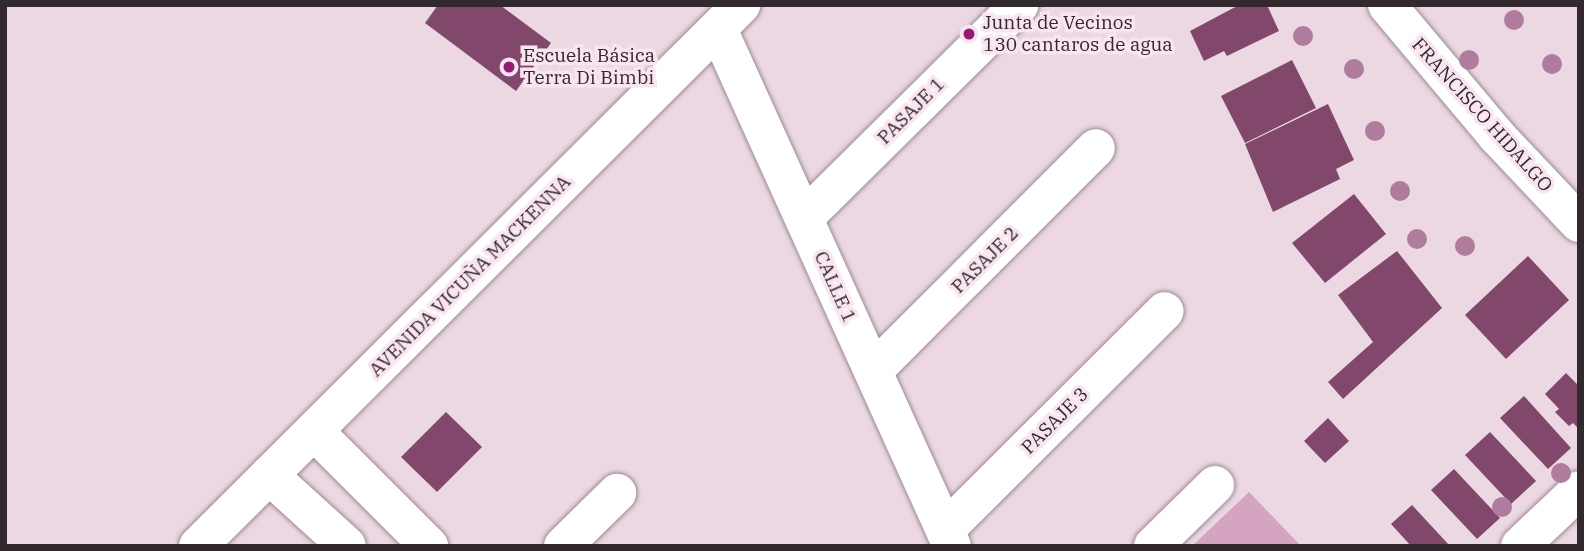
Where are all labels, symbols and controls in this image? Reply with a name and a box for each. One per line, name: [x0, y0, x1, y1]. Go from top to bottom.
place label: Junta de Vecinos 130 cantaros de agua: [983, 12, 1173, 56]
marker: Junta de Vecinos 130 cantaros de agua: [961, 26, 977, 42]
street label: FRANCISCO HIDALGO: [1407, 33, 1557, 197]
place label: Escuela Básica Terra Di Bimbi: [523, 45, 655, 89]
marker: Escuela Básica Terra Di Bimbi: [501, 59, 517, 75]
street label: PASAJE 1: [873, 73, 949, 149]
street label: AVENIDA VICUÑA MACKENNA: [364, 170, 576, 382]
street label: PASAJE 2: [947, 222, 1023, 298]
street label: CALLE 1: [809, 248, 861, 326]
street label: PASAJE 3: [1017, 383, 1093, 459]

